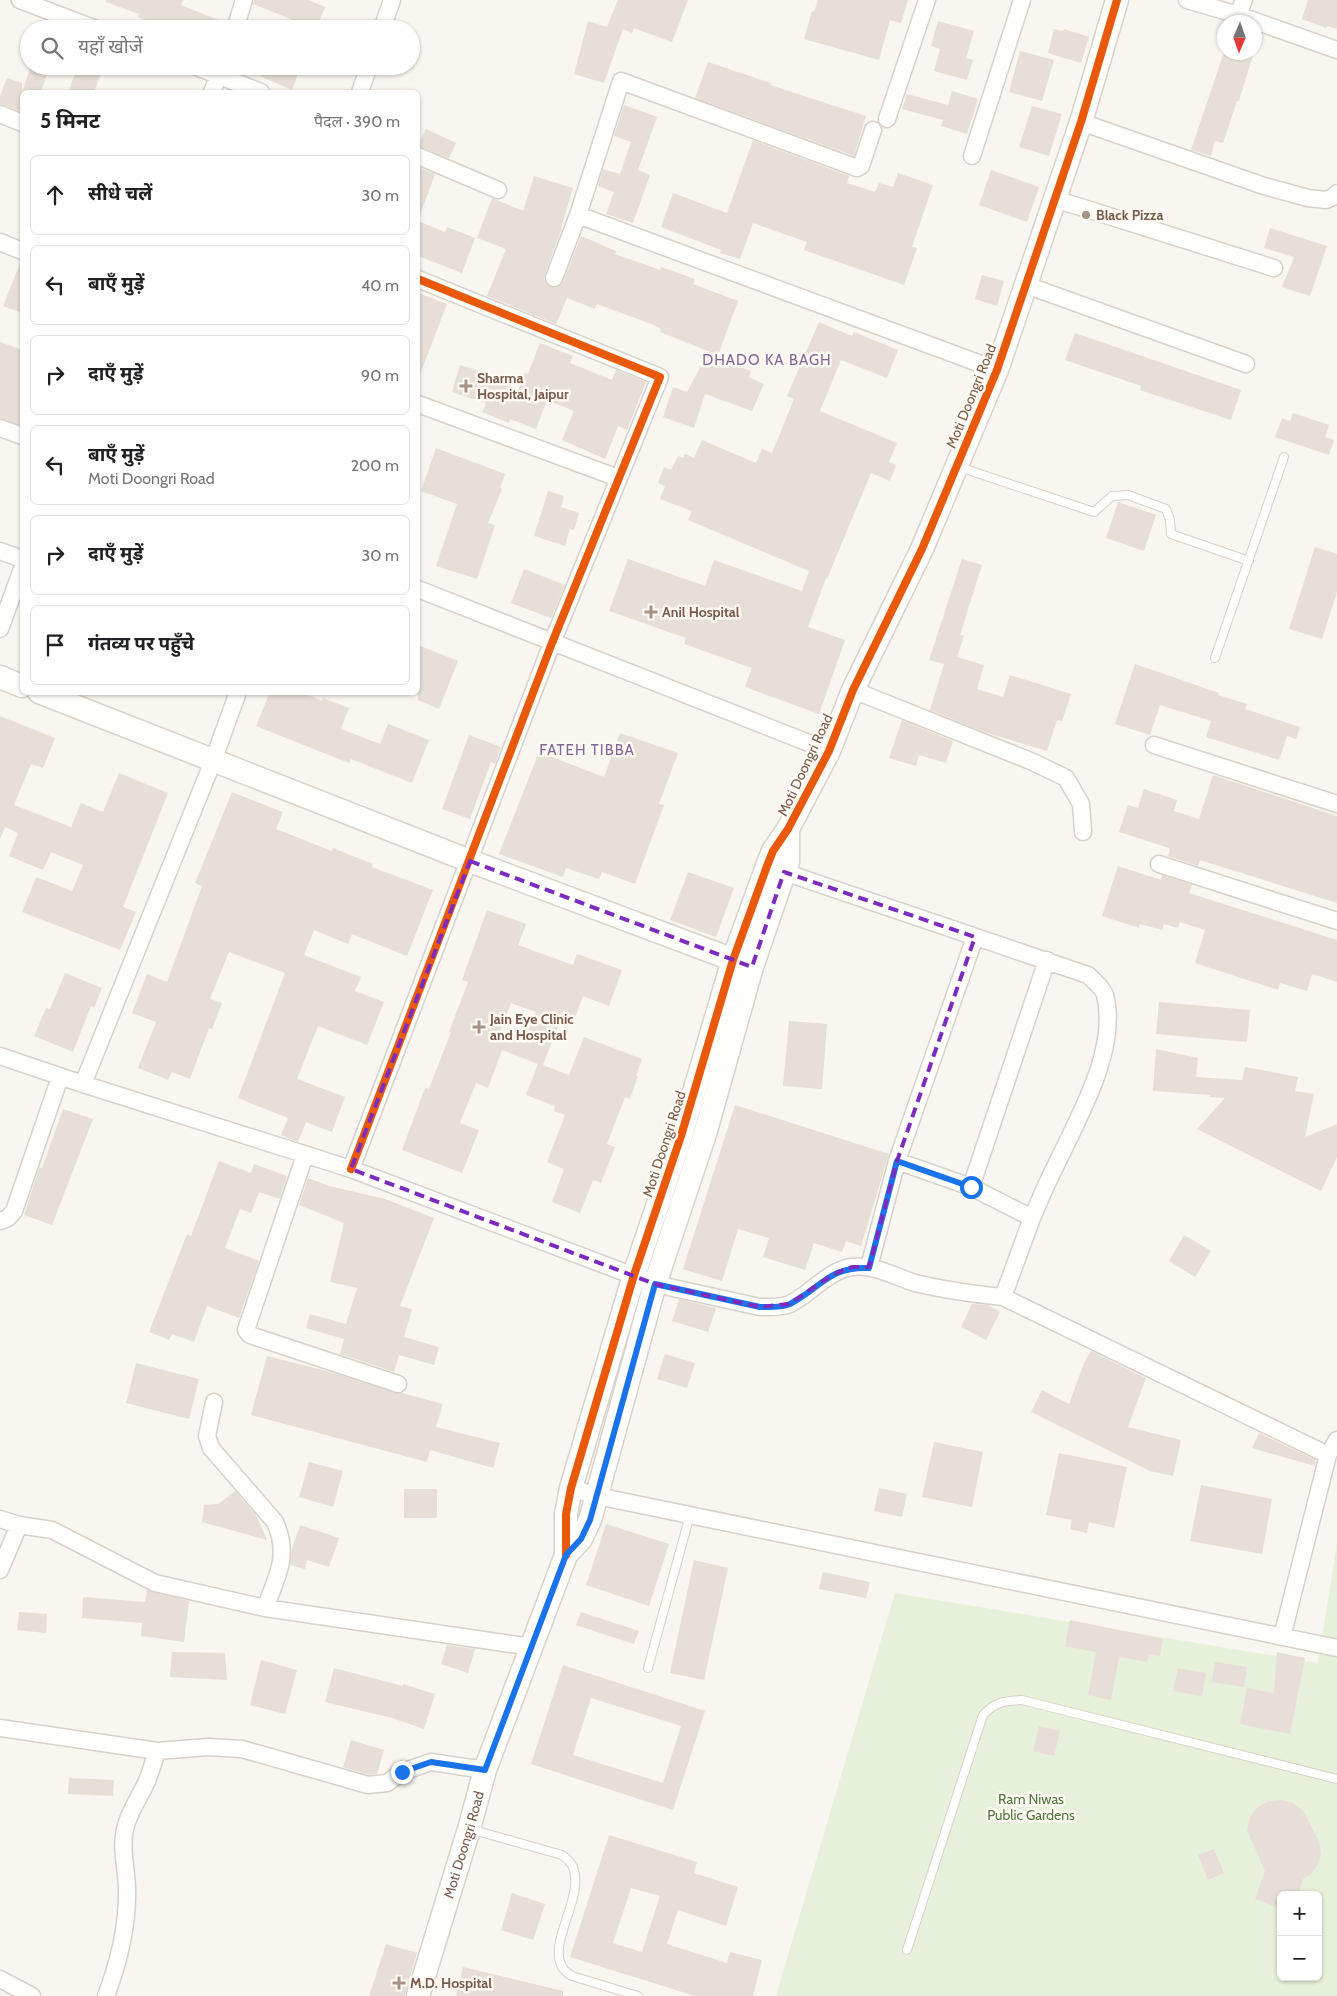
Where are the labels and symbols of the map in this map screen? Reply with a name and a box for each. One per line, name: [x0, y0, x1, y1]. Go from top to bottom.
north arrow: [1217, 15, 1262, 60]
place label: Black Pizza: [1096, 206, 1163, 224]
marker: Black Pizza: [1080, 209, 1092, 221]
street label: Moti Doongri Road: [942, 341, 1000, 451]
district label: DHADO KA BAGH: [702, 351, 832, 369]
place label: Sharma Hospital, Jaipur: [477, 369, 569, 403]
marker: Sharma Hospital, Jaipur: [459, 379, 473, 393]
place label: Anil Hospital: [662, 603, 740, 621]
marker: Anil Hospital: [644, 605, 658, 619]
street label: Moti Doongri Road: [773, 711, 837, 819]
district label: FATEH TIBBA: [539, 741, 635, 759]
place label: Jain Eye Clinic and Hospital: [489, 1010, 574, 1044]
marker: Jain Eye Clinic and Hospital: [472, 1020, 486, 1034]
street label: Moti Doongri Road: [638, 1089, 690, 1199]
route start: [960, 1176, 983, 1199]
route end: [391, 1761, 414, 1784]
street label: Moti Doongri Road: [439, 1789, 488, 1901]
park label: Ram Niwas Public Gardens: [987, 1790, 1075, 1824]
place label: M.D. Hospital: [410, 1974, 492, 1992]
marker: M.D. Hospital: [392, 1976, 406, 1990]

